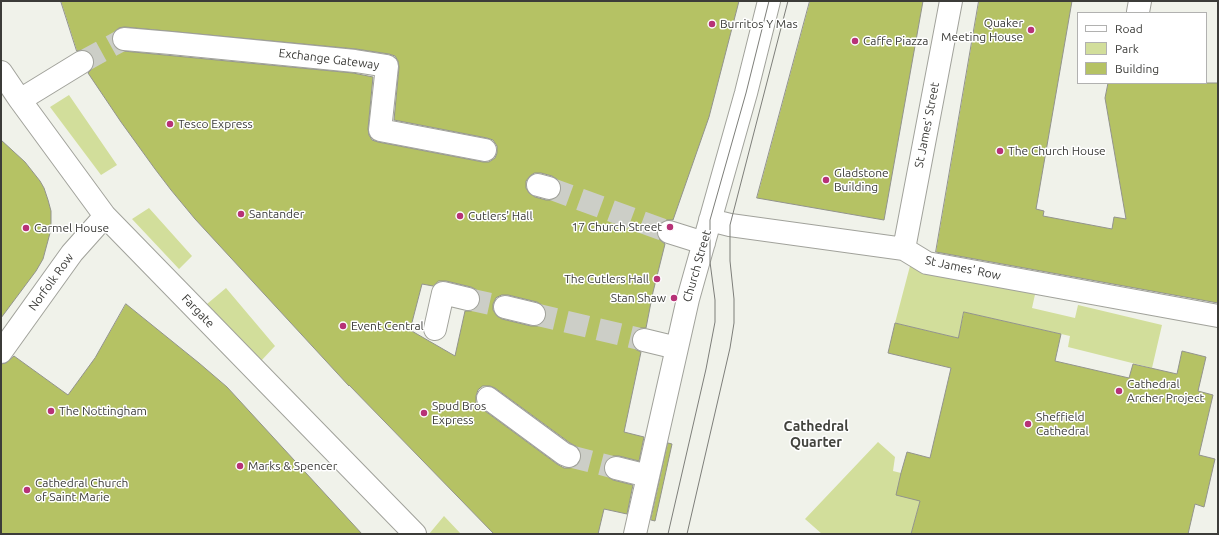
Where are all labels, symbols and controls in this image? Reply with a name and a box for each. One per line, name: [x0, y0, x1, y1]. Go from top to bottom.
legend: [1077, 12, 1207, 84]
place label: Quaker Meeting House: [941, 16, 1023, 44]
place label: Burritos Y Mas: [720, 17, 798, 31]
marker: Burritos Y Mas: [707, 19, 717, 29]
text: Road: [1115, 22, 1143, 35]
marker: Quaker Meeting House: [1026, 25, 1036, 35]
place label: Caffe Piazza: [863, 34, 928, 48]
marker: Caffe Piazza: [850, 36, 860, 46]
text: Park: [1115, 42, 1139, 55]
street label: Exchange Gateway: [278, 46, 380, 72]
text: Building: [1115, 62, 1159, 75]
street label: St James' Street: [912, 81, 942, 169]
place label: Tesco Express: [178, 117, 253, 131]
marker: Tesco Express: [165, 119, 175, 129]
place label: The Church House: [1008, 144, 1106, 158]
marker: The Church House: [995, 146, 1005, 156]
place label: Gladstone Building: [834, 166, 889, 194]
marker: Gladstone Building: [821, 175, 831, 185]
place label: Santander: [249, 207, 304, 221]
marker: Santander: [236, 209, 246, 219]
place label: Cutlers' Hall: [468, 209, 533, 223]
marker: Cutlers' Hall: [455, 211, 465, 221]
place label: 17 Church Street: [571, 220, 662, 234]
place label: Carmel House: [34, 221, 109, 235]
marker: 17 Church Street: [665, 222, 675, 232]
marker: Carmel House: [21, 223, 31, 233]
street label: Church Street: [680, 228, 714, 304]
street label: Norfolk Row: [25, 250, 77, 314]
street label: St James' Row: [924, 253, 1002, 283]
place label: The Cutlers Hall: [564, 272, 649, 286]
marker: The Cutlers Hall: [652, 274, 662, 284]
street label: Fargate: [179, 291, 217, 331]
place label: Stan Shaw: [611, 291, 666, 305]
marker: Stan Shaw: [669, 293, 679, 303]
place label: Event Central: [351, 319, 424, 333]
marker: Event Central: [338, 321, 348, 331]
place label: Cathedral Archer Project: [1127, 377, 1204, 405]
marker: Cathedral Archer Project: [1114, 386, 1124, 396]
place label: Spud Bros Express: [432, 399, 486, 427]
place label: The Nottingham: [59, 404, 147, 418]
marker: The Nottingham: [46, 406, 56, 416]
marker: Spud Bros Express: [419, 408, 429, 418]
place label: Sheffield Cathedral: [1036, 410, 1089, 438]
district label: Cathedral Quarter: [784, 418, 848, 450]
marker: Sheffield Cathedral: [1023, 419, 1033, 429]
place label: Marks & Spencer: [248, 459, 337, 473]
marker: Marks & Spencer: [235, 461, 245, 471]
place label: Cathedral Church of Saint Marie: [35, 476, 128, 504]
marker: Cathedral Church of Saint Marie: [22, 485, 32, 495]

